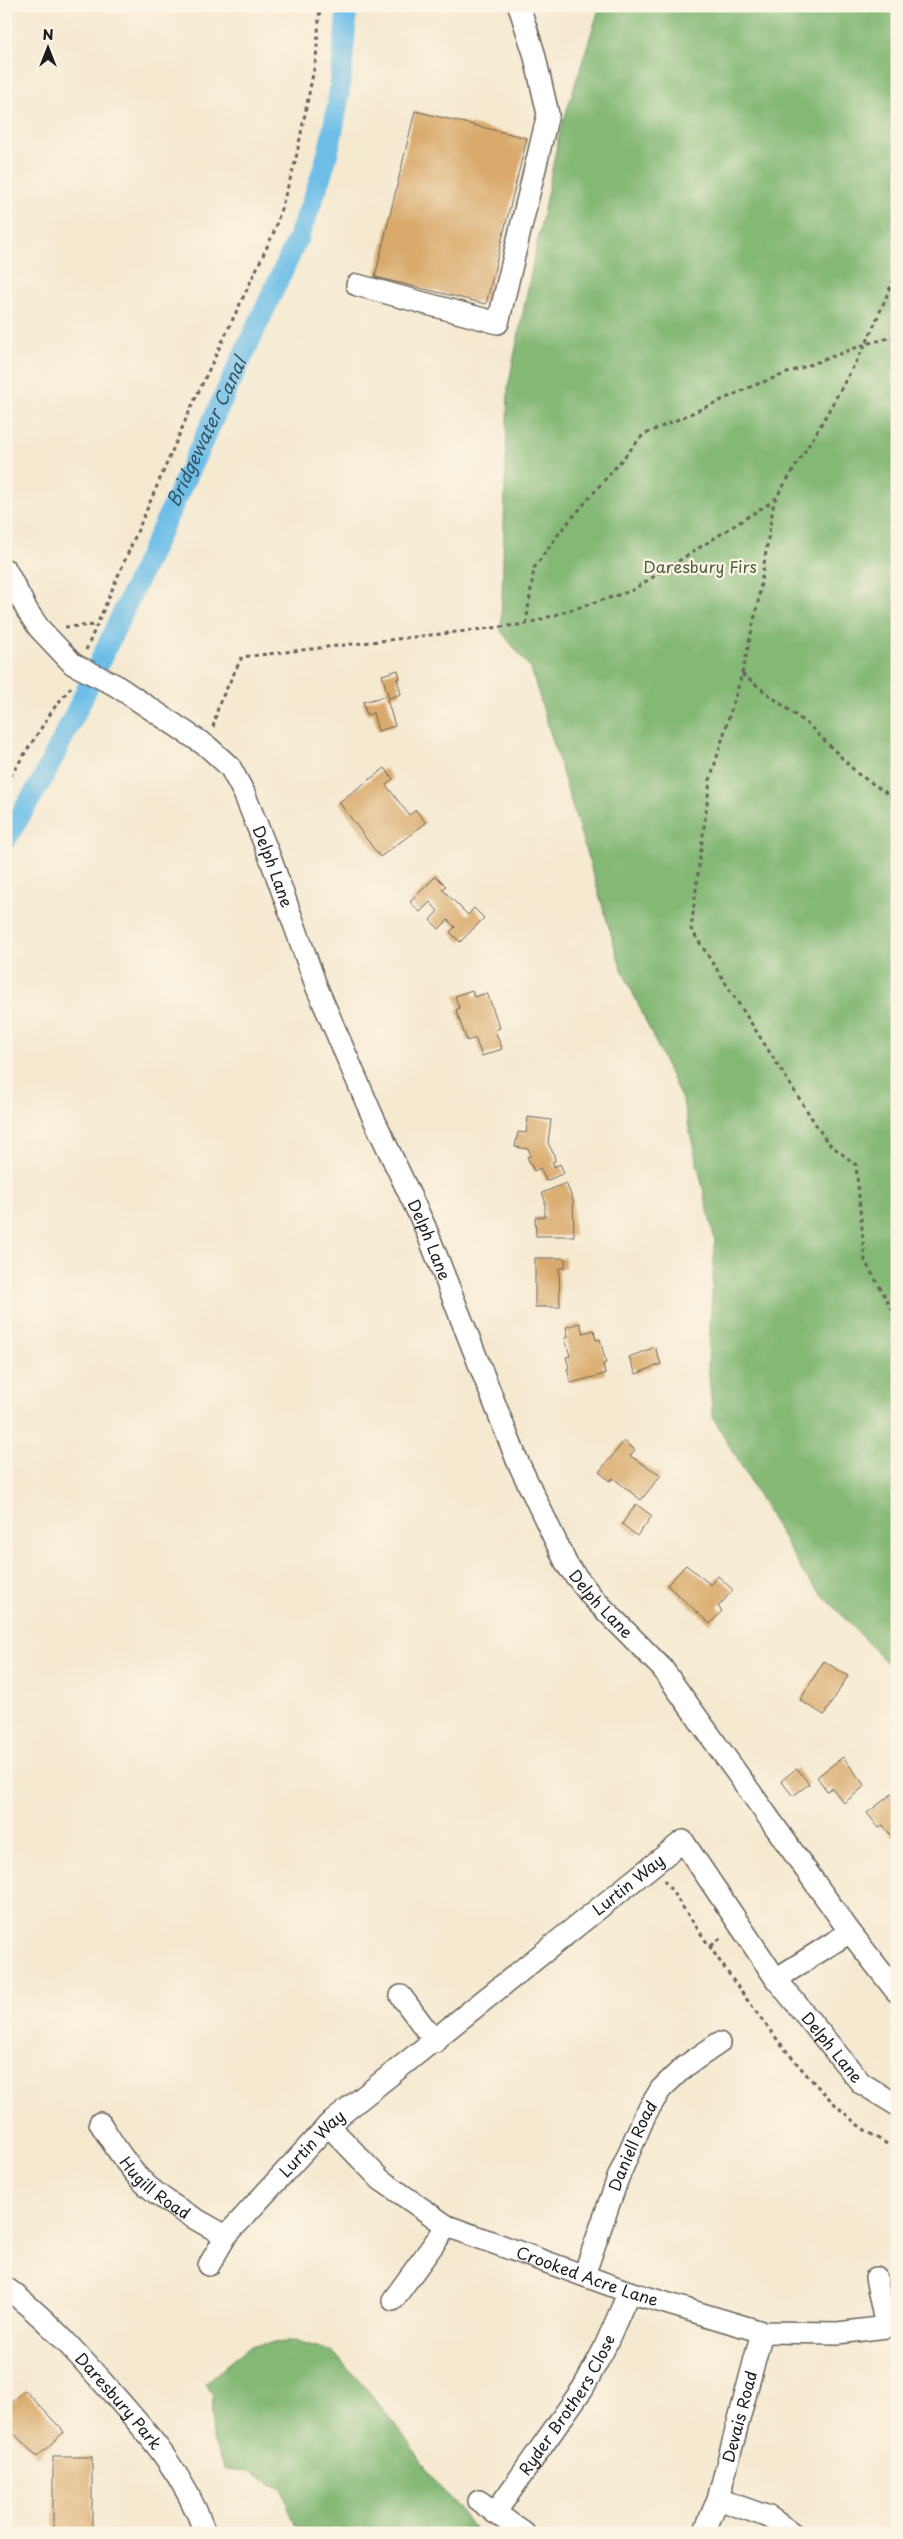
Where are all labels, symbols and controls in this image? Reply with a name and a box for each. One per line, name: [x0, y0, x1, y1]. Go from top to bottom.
north arrow: [22, 22, 72, 72]
text: N: [42, 24, 54, 45]
water label: Bridgewater Canal: [159, 350, 254, 511]
park label: Daresbury Firs: [643, 554, 757, 578]
street label: Delph Lane: [247, 822, 300, 910]
street label: Delph Lane: [402, 1195, 458, 1283]
street label: Delph Lane: [564, 1564, 639, 1643]
street label: Lurtin Way: [586, 1848, 669, 1920]
street label: Delph Lane: [796, 2006, 869, 2088]
street label: Daniell Road: [601, 2096, 662, 2194]
street label: Lurtin Way: [273, 2103, 350, 2182]
street label: Hugill Road: [115, 2151, 195, 2224]
street label: Crooked Acre Lane: [513, 2239, 662, 2311]
street label: Ryder Brothers Close: [512, 2331, 620, 2480]
street label: Daresbury Park: [70, 2347, 169, 2454]
street label: Devais Road: [715, 2368, 762, 2465]

